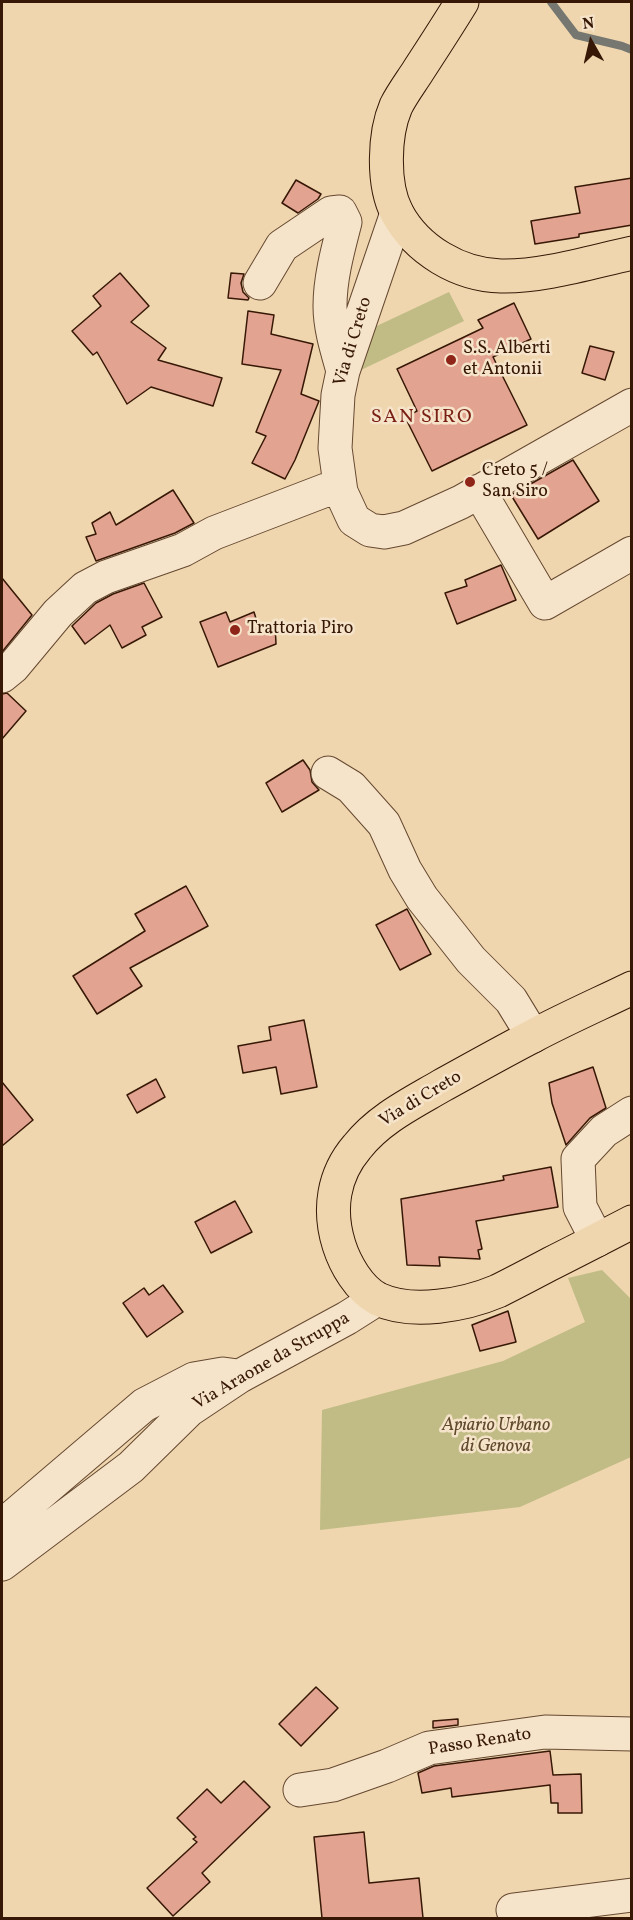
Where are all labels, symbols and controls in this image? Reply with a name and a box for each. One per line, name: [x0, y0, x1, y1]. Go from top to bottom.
north arrow: [561, 12, 621, 72]
text: N: [581, 12, 596, 36]
street label: Via di Creto: [330, 295, 378, 389]
place label: S.S. Alberti et Antonii: [463, 339, 551, 382]
marker: S.S. Alberti et Antonii: [444, 353, 458, 367]
district label: SAN SIRO: [371, 406, 473, 430]
place label: Creto 5 / San Siro: [482, 461, 548, 504]
marker: Creto 5 / San Siro: [463, 475, 477, 489]
place label: Trattoria Piro: [247, 619, 353, 641]
marker: Trattoria Piro: [228, 623, 242, 637]
street label: Via di Creto: [376, 1067, 466, 1133]
street label: Via Araone da Struppa: [190, 1308, 354, 1416]
park label: Apiario Urbano di Genova: [442, 1416, 550, 1458]
street label: Passo Renato: [427, 1724, 533, 1762]

